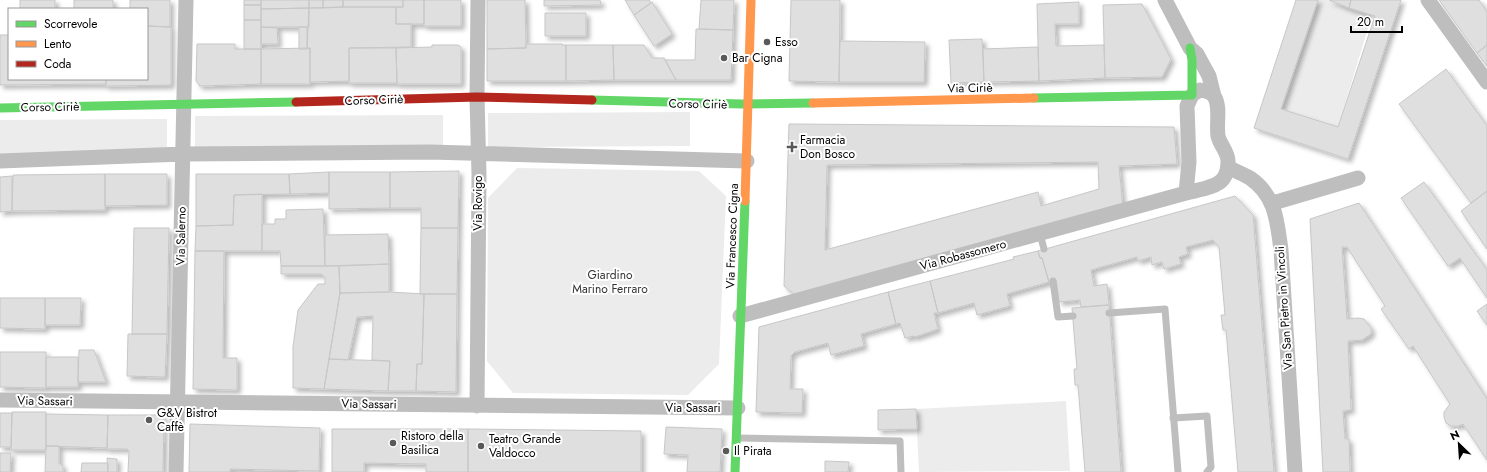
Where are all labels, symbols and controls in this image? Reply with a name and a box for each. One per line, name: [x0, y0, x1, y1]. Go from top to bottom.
legend: [8, 8, 148, 80]
scale bar: [1351, 8, 1402, 34]
text: 20 m: [1357, 13, 1384, 31]
text: Scorrevole: [44, 15, 98, 33]
place label: Esso: [775, 33, 798, 51]
text: Lento: [44, 35, 72, 53]
marker: Esso: [762, 37, 772, 47]
place label: Bar Cigna: [732, 49, 783, 67]
marker: Bar Cigna: [719, 53, 729, 63]
text: Coda: [44, 55, 72, 73]
street label: Via Ciriè: [947, 79, 993, 97]
street label: Corso Ciriè: [344, 90, 404, 110]
street label: Corso Ciriè: [669, 94, 727, 114]
street label: Corso Ciriè: [21, 97, 79, 117]
place label: Farmacia Don Bosco: [800, 131, 855, 163]
marker: Farmacia Don Bosco: [787, 142, 797, 152]
street label: Via Rovigo: [469, 175, 487, 231]
street label: Via Francesco Cigna: [721, 183, 743, 289]
street label: Via Salerno: [171, 206, 191, 265]
street label: Via Robassomero: [918, 235, 1009, 275]
street label: Via San Pietro in Vincoli: [1271, 245, 1297, 371]
park label: Giardino Marino Ferraro: [572, 266, 648, 298]
street label: Via Sassari: [17, 392, 73, 410]
street label: Via Sassari: [341, 395, 397, 413]
street label: Via Sassari: [665, 399, 721, 417]
place label: G&V Bistrot Caffè: [157, 404, 217, 436]
marker: G&V Bistrot Caffè: [144, 415, 154, 425]
north arrow: [1439, 424, 1479, 464]
text: N: [1447, 426, 1462, 444]
place label: Ristoro della Basilica: [401, 427, 464, 459]
place label: Teatro Grande Valdocco: [489, 430, 561, 462]
marker: Ristoro della Basilica: [388, 438, 398, 448]
marker: Teatro Grande Valdocco: [476, 441, 486, 451]
place label: Il Pirata: [734, 442, 772, 460]
marker: Il Pirata: [721, 446, 731, 456]

